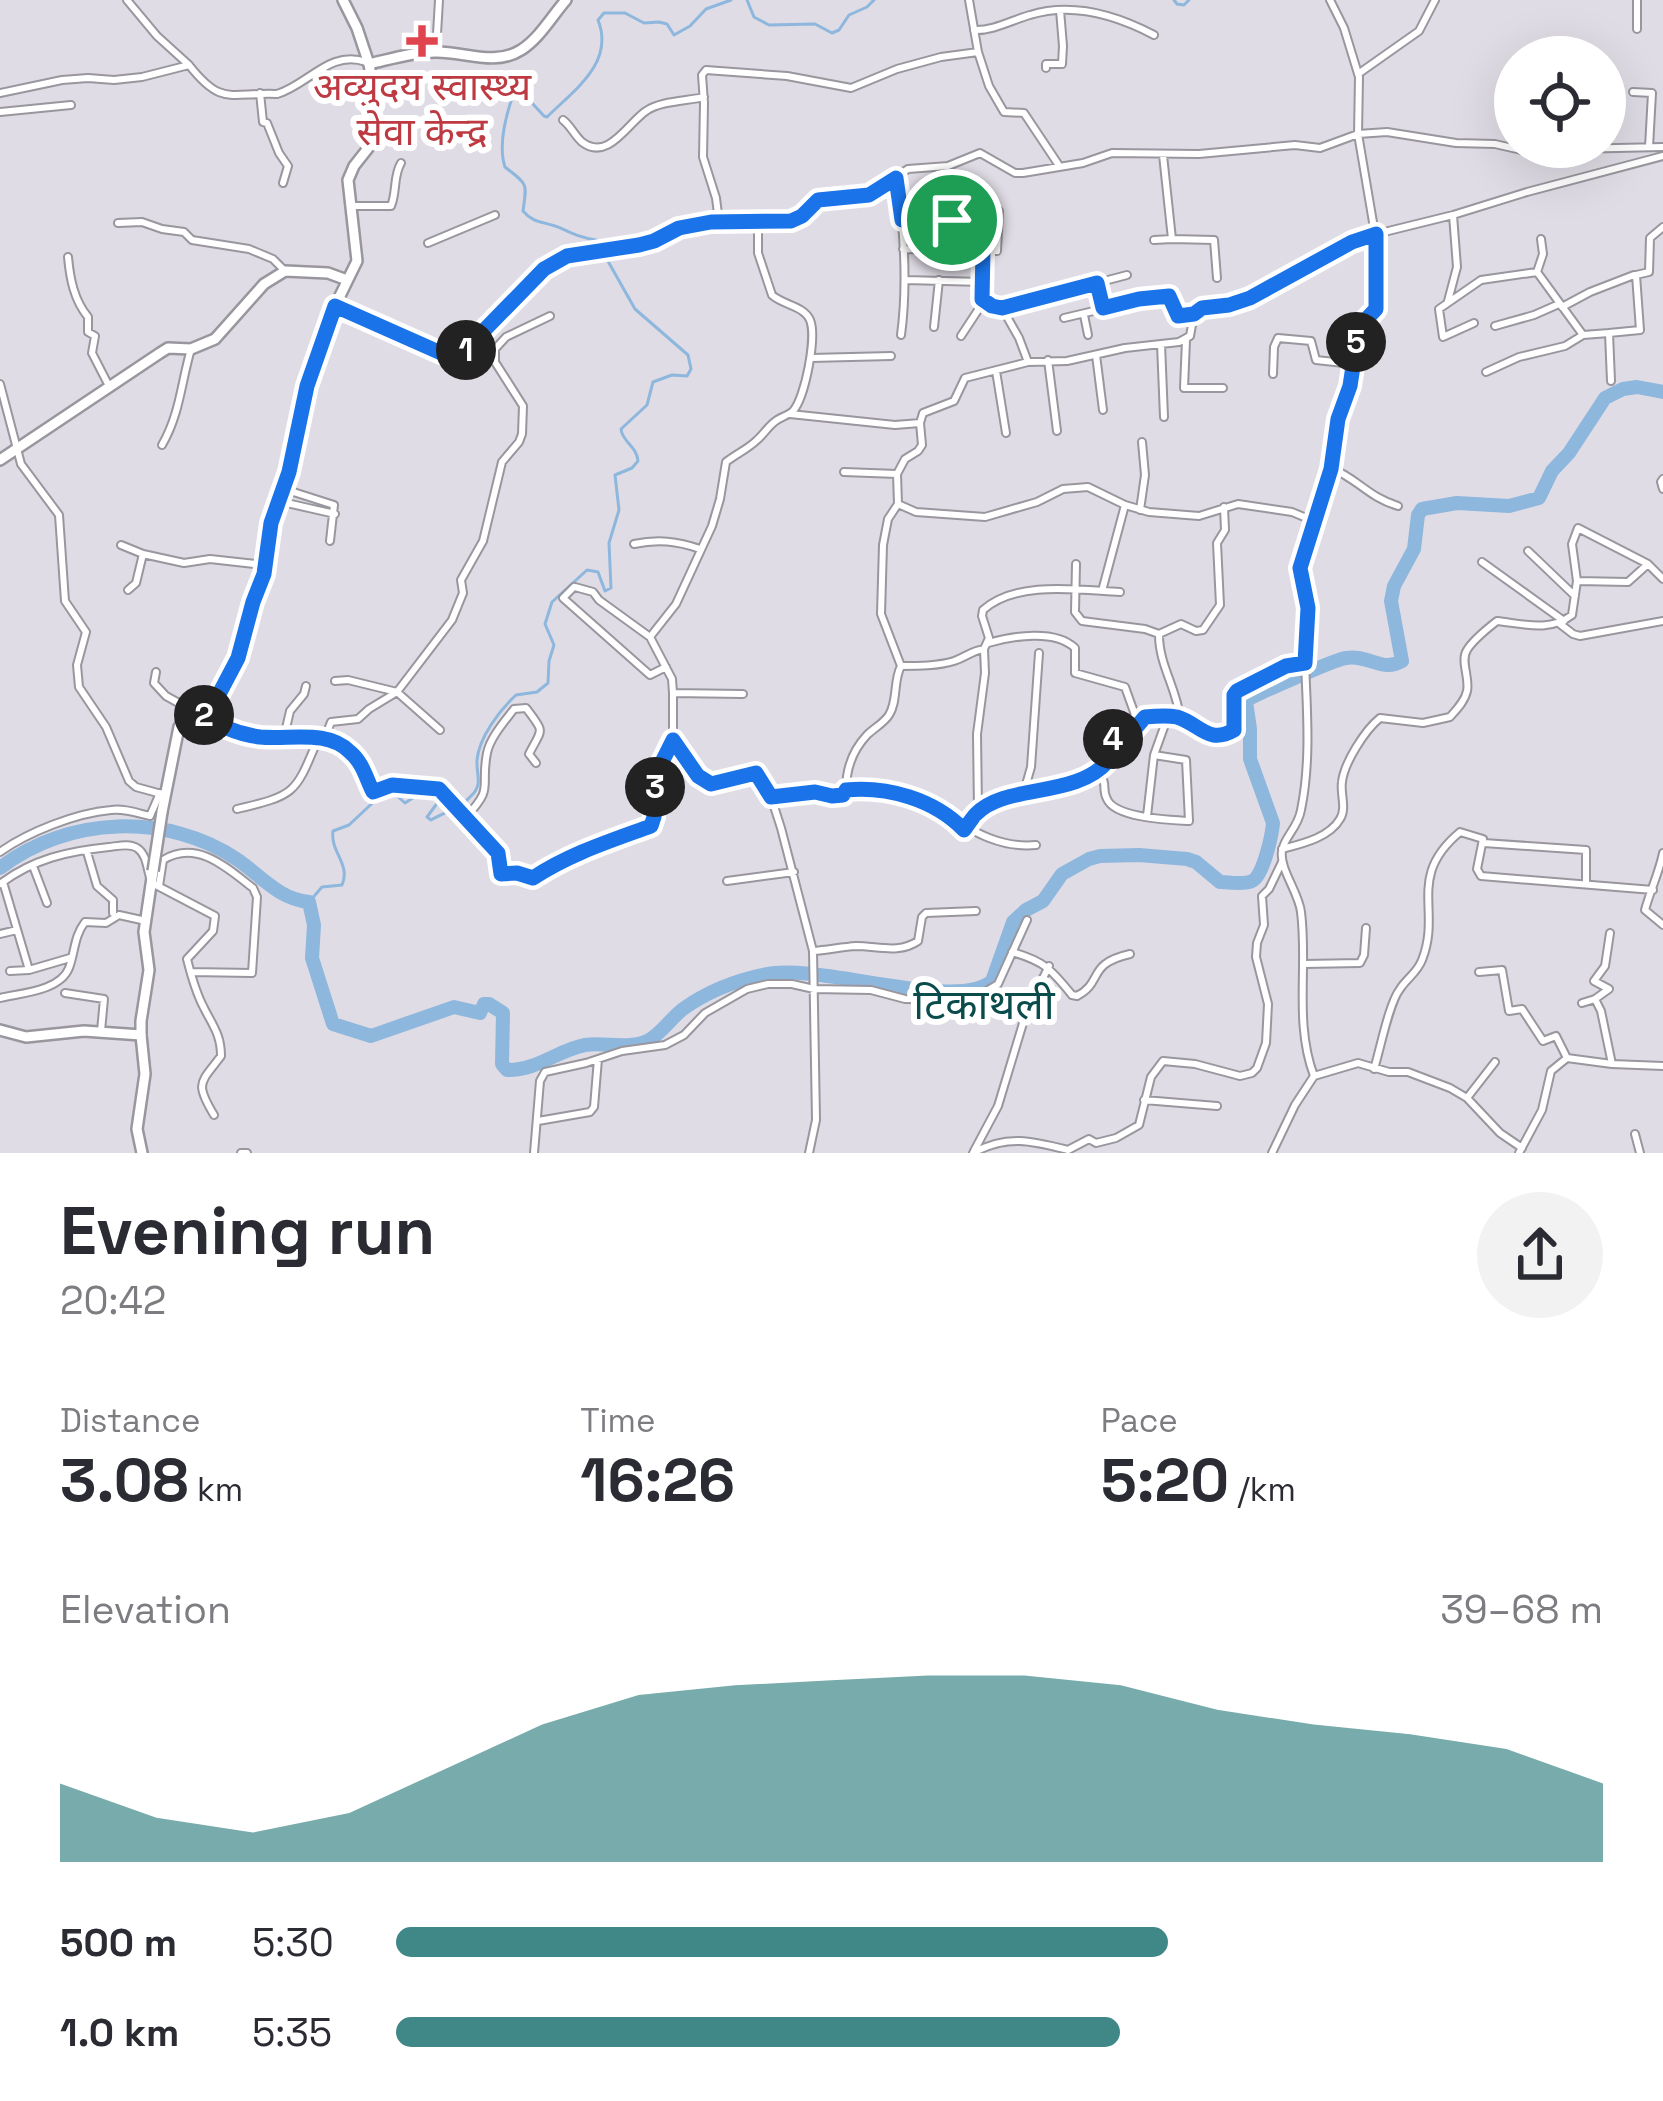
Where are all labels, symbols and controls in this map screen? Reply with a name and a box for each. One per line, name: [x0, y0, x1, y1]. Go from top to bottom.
marker: अव्युदय स्वास्थ्य सेवा केन्द्र: [406, 25, 438, 57]
map controls: [1494, 36, 1626, 168]
button: locate: [1494, 36, 1626, 168]
place label: अव्युदय स्वास्थ्य सेवा केन्द्र: [313, 62, 532, 156]
pin: [901, 169, 1003, 271]
icon: arrive: [919, 187, 985, 253]
pin: 5: [1326, 312, 1386, 372]
pin: 1: [436, 320, 496, 380]
text: 5: [1346, 321, 1366, 363]
text: 1: [459, 329, 473, 371]
pin: 2: [174, 685, 234, 745]
text: 2: [194, 694, 214, 736]
pin: 4: [1083, 709, 1143, 769]
text: 4: [1103, 718, 1124, 760]
pin: 3: [625, 757, 685, 817]
text: 3: [645, 766, 665, 808]
district label: टिकाथली: [913, 978, 1056, 1031]
text: Evening run: [60, 1189, 435, 1273]
button: share: [1477, 1192, 1603, 1318]
text: 20:42: [60, 1276, 166, 1325]
text: Distance: [60, 1400, 201, 1442]
text: Time: [580, 1400, 655, 1442]
text: Pace: [1101, 1400, 1178, 1442]
text: 3.08: [60, 1442, 189, 1519]
text: 16:26: [580, 1442, 735, 1519]
text: 5:20: [1101, 1442, 1229, 1519]
text: km: [189, 1469, 243, 1511]
text: /km: [1229, 1469, 1296, 1511]
text: Elevation: [60, 1585, 231, 1634]
text: 39–68 m: [1440, 1585, 1603, 1634]
text: 500 m: [60, 1918, 177, 1967]
text: 5:30: [252, 1918, 334, 1967]
text: 1.0 km: [60, 2008, 179, 2057]
text: 5:35: [252, 2008, 332, 2057]

